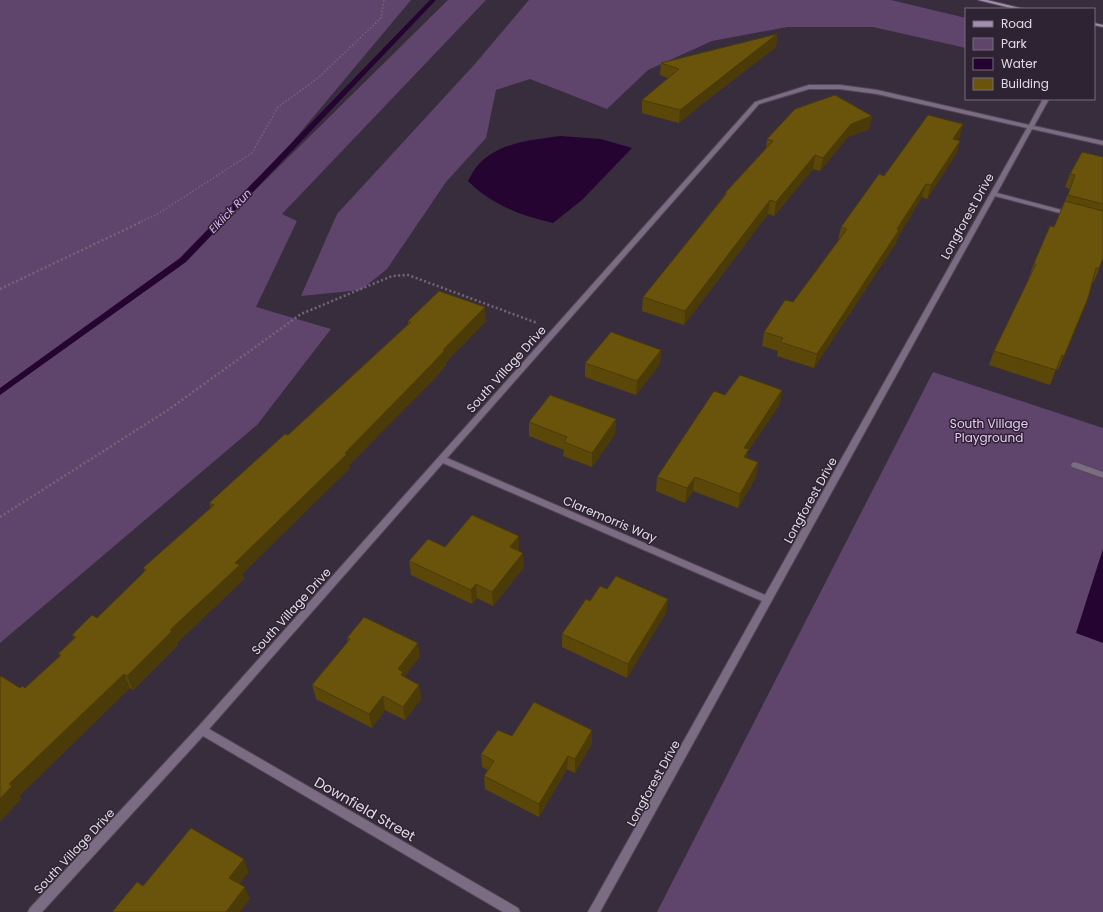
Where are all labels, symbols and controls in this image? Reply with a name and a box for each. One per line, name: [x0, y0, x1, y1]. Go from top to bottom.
legend: [965, 8, 1095, 100]
text: Road: [1001, 15, 1032, 32]
text: Park: [1001, 35, 1028, 52]
text: Water: [1001, 55, 1038, 72]
text: Building: [1001, 75, 1049, 92]
street label: Longforest Drive: [936, 170, 998, 262]
water label: Elklick Run: [205, 185, 255, 237]
street label: South Village Drive: [462, 322, 550, 416]
park label: South Village Playground: [950, 415, 1028, 446]
street label: Longforest Drive: [779, 454, 841, 546]
street label: Claremorris Way: [561, 492, 660, 546]
street label: South Village Drive: [247, 564, 335, 658]
street label: Longforest Drive: [622, 737, 684, 829]
street label: Downfield Street: [311, 772, 419, 846]
street label: South Village Drive: [30, 804, 118, 898]

